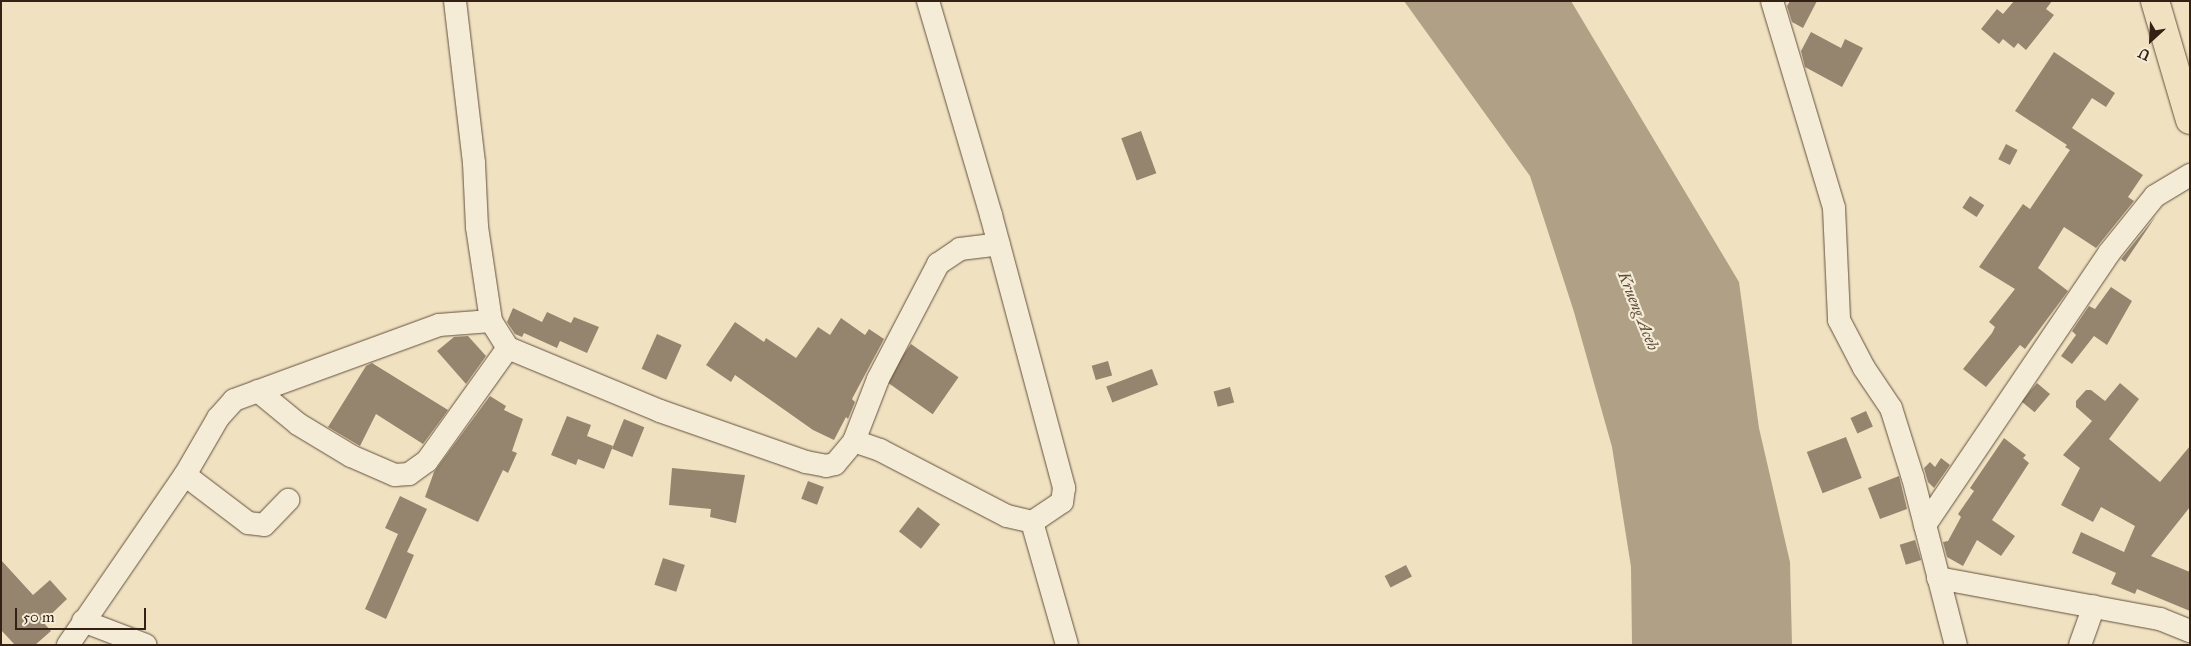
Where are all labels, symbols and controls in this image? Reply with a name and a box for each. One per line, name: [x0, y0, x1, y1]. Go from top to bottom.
north arrow: [2126, 15, 2176, 65]
text: U: [2136, 44, 2153, 64]
water label: Krueng Aceh: [1613, 269, 1663, 353]
scale bar: [18, 598, 149, 630]
text: 50 m: [23, 608, 55, 626]

